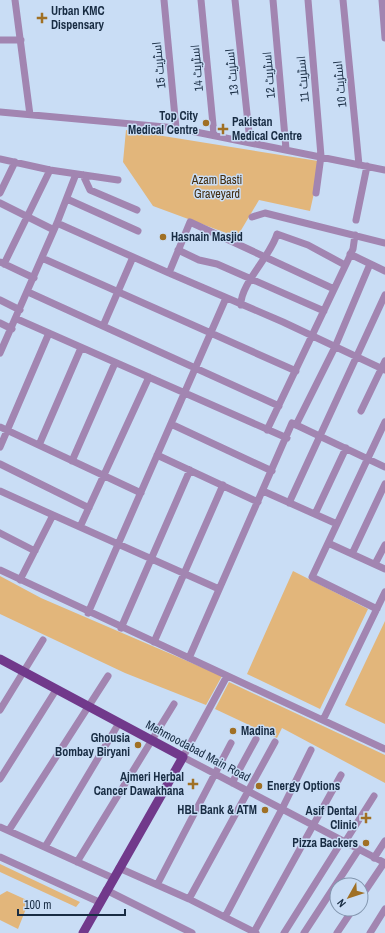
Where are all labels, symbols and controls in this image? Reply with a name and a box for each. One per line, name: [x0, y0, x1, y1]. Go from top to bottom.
place label: Urban KMC Dispensary: [51, 3, 105, 33]
marker: Urban KMC Dispensary: [36, 12, 48, 24]
street label: اسٹریٹ 15: [149, 41, 169, 89]
street label: اسٹریٹ 14: [187, 44, 207, 92]
street label: اسٹریٹ 13: [222, 48, 242, 96]
street label: اسٹریٹ 12: [259, 51, 279, 99]
street label: اسٹریٹ 11: [293, 55, 313, 103]
street label: اسٹریٹ 10: [330, 60, 350, 108]
place label: Top City Medical Centre: [128, 108, 199, 138]
place label: Pakistan Medical Centre: [232, 114, 303, 144]
marker: Top City Medical Centre: [201, 118, 211, 128]
marker: Pakistan Medical Centre: [217, 123, 229, 135]
park label: Azam Basti Graveyard: [191, 172, 242, 202]
place label: Hasnain Masjid: [171, 229, 243, 245]
marker: Hasnain Masjid: [158, 232, 168, 242]
street label: Mehmoodabad Main Road: [143, 717, 253, 785]
place label: Madina: [241, 723, 275, 739]
marker: Madina: [228, 726, 238, 736]
place label: Ghousia Bombay Biryani: [55, 730, 131, 760]
marker: Ghousia Bombay Biryani: [133, 740, 143, 750]
place label: Ajmeri Herbal Cancer Dawakhana: [94, 769, 185, 799]
marker: Ajmeri Herbal Cancer Dawakhana: [187, 778, 199, 790]
place label: Energy Options: [267, 778, 341, 794]
marker: Energy Options: [254, 781, 264, 791]
place label: HBL Bank & ATM: [177, 802, 257, 818]
place label: Asif Dental Clinic: [306, 803, 358, 833]
marker: HBL Bank & ATM: [260, 805, 270, 815]
marker: Asif Dental Clinic: [360, 812, 372, 824]
place label: Pizza Backers: [292, 835, 359, 851]
marker: Pizza Backers: [361, 838, 371, 848]
north arrow: [329, 877, 369, 917]
scale bar: [18, 891, 125, 917]
text: N: [334, 896, 349, 910]
text: 100 m: [24, 897, 51, 913]

